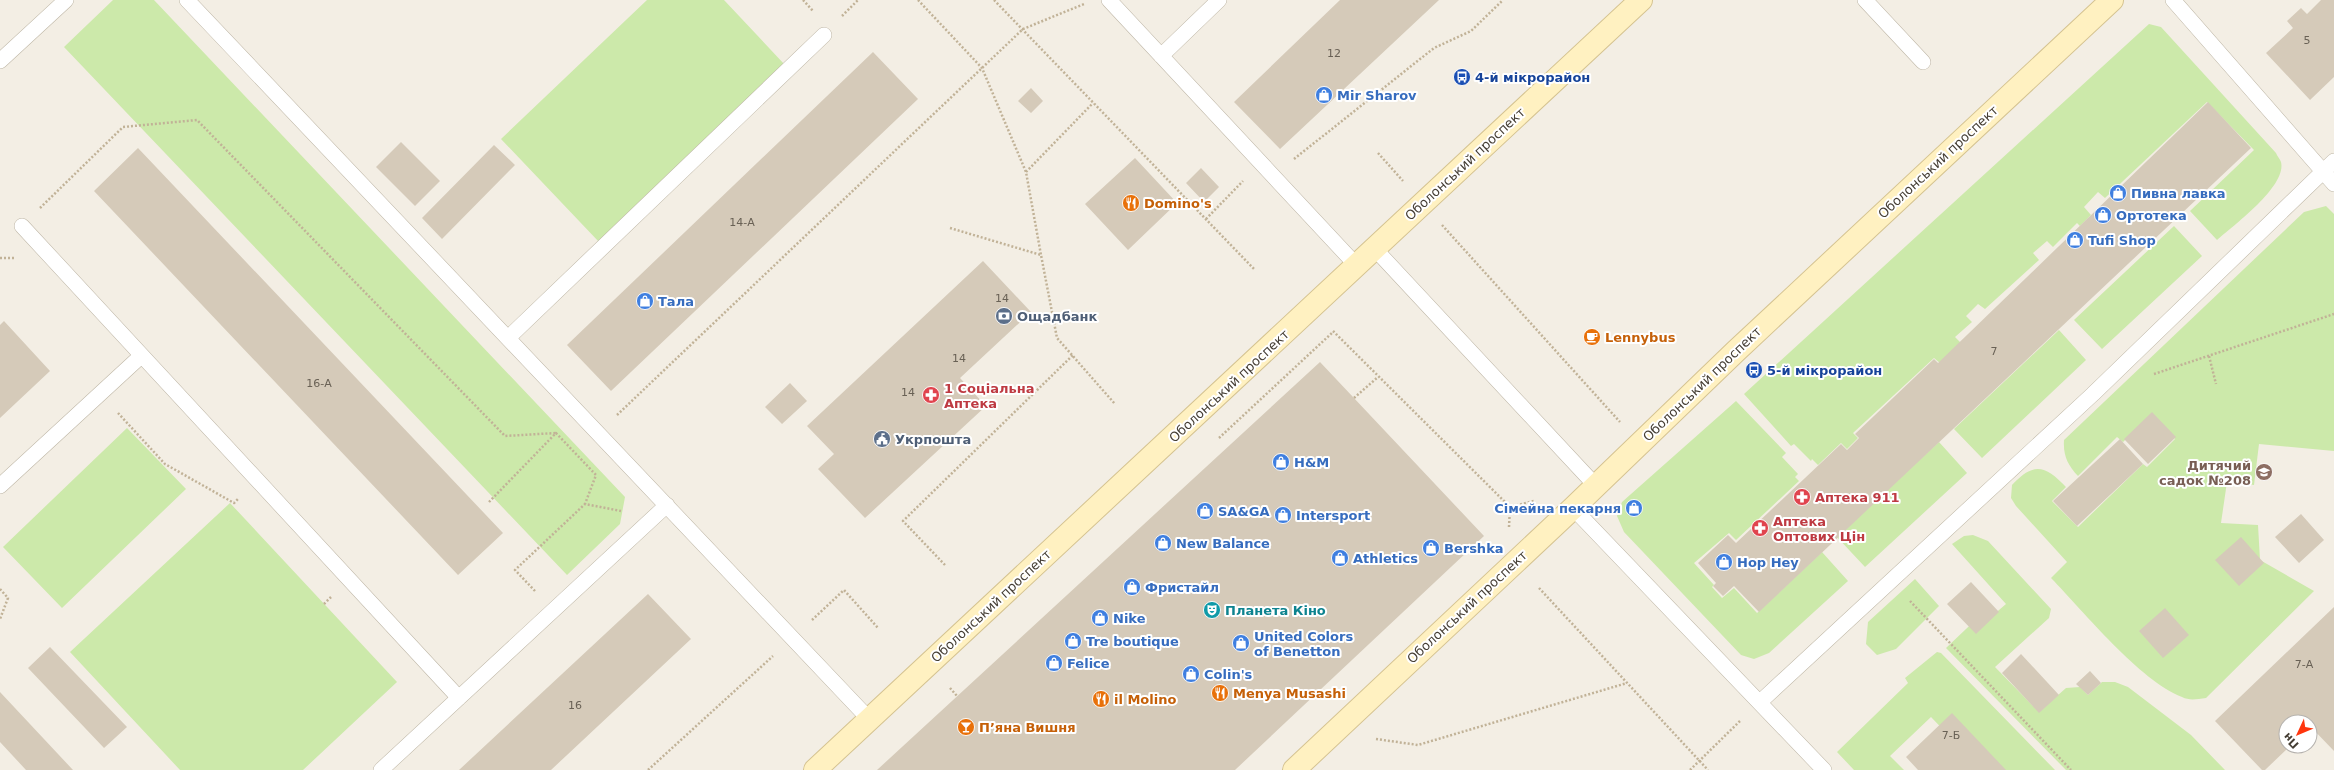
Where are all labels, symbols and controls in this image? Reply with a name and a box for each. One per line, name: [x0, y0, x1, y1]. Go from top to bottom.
house number: 5: [2304, 34, 2311, 47]
house number: 12: [1327, 47, 1341, 60]
bus stop icon: 4-й мікрорайон: [1452, 67, 1472, 87]
place label: 4-й мікрорайон: [1475, 70, 1590, 85]
shop icon: Mir Sharov: [1314, 85, 1334, 105]
place label: Mir Sharov: [1337, 88, 1417, 103]
street label: Оболонський проспект: [1875, 102, 2001, 222]
street label: Оболонський проспект: [1402, 104, 1528, 224]
shop icon: Пивна лавка: [2108, 183, 2128, 203]
place label: Пивна лавка: [2131, 186, 2226, 201]
restaurant icon: Domino's: [1121, 193, 1141, 213]
place label: Domino's: [1144, 196, 1212, 211]
shop icon: Ортотека: [2093, 205, 2113, 225]
place label: Ортотека: [2116, 208, 2187, 223]
house number: 14-А: [729, 216, 755, 229]
shop icon: Tufi Shop: [2065, 230, 2085, 250]
place label: Tufi Shop: [2088, 233, 2156, 248]
shop icon: Тала: [635, 291, 655, 311]
house number: 14: [995, 292, 1009, 305]
place label: Тала: [658, 294, 694, 309]
bank icon: Ощадбанк: [994, 306, 1014, 326]
place label: Ощадбанк: [1017, 309, 1098, 324]
street label: Оболонський проспект: [1640, 323, 1764, 444]
street label: Оболонський проспект: [1166, 326, 1292, 446]
cafe icon: Lennybus: [1582, 327, 1602, 347]
place label: Lennybus: [1605, 330, 1676, 345]
house number: 7: [1991, 345, 1998, 358]
house number: 14: [952, 352, 966, 365]
bus stop icon: 5-й мікрорайон: [1744, 360, 1764, 380]
place label: 5-й мікрорайон: [1767, 363, 1882, 378]
house number: 16-А: [306, 377, 332, 390]
place label: 1 Соціальна Аптека: [944, 381, 1034, 411]
pharmacy icon: 1 Соціальна Аптека: [921, 385, 941, 405]
house number: 14: [901, 386, 915, 399]
public building icon: Укрпошта: [872, 429, 892, 449]
place label: Укрпошта: [895, 432, 971, 447]
shop icon: H&M: [1271, 452, 1291, 472]
place label: H&M: [1294, 455, 1329, 470]
place label: Дитячий садок №208: [2159, 458, 2251, 488]
school or university icon: Дитячий садок №208: [2254, 462, 2274, 482]
pharmacy icon: Аптека 911: [1792, 487, 1812, 507]
place label: Аптека 911: [1815, 490, 1900, 505]
shop icon: Сімейна пекарня: [1624, 498, 1644, 518]
shop icon: SA&GA: [1195, 501, 1215, 521]
place label: Сімейна пекарня: [1494, 501, 1621, 516]
place label: SA&GA: [1218, 504, 1270, 519]
shop icon: Intersport: [1273, 505, 1293, 525]
place label: Intersport: [1296, 508, 1370, 523]
place label: Аптека Оптових Цін: [1773, 514, 1865, 544]
pharmacy icon: Аптека Оптових Цін: [1750, 518, 1770, 538]
shop icon: New Balance: [1153, 533, 1173, 553]
place label: New Balance: [1176, 536, 1270, 551]
shop icon: Bershka: [1421, 538, 1441, 558]
place label: Bershka: [1444, 541, 1504, 556]
street label: Оболонський проспект: [928, 546, 1054, 666]
street label: Оболонський проспект: [1404, 547, 1530, 667]
shop icon: Athletics: [1330, 548, 1350, 568]
place label: Athletics: [1353, 551, 1418, 566]
shop icon: Hop Hey: [1714, 552, 1734, 572]
place label: Hop Hey: [1737, 555, 1799, 570]
shop icon: Фристайл: [1122, 577, 1142, 597]
place label: Фристайл: [1145, 580, 1219, 595]
theatre icon: Планета Кіно: [1202, 600, 1222, 620]
place label: Планета Кіно: [1225, 603, 1326, 618]
shop icon: Nike: [1090, 608, 1110, 628]
place label: Nike: [1113, 611, 1146, 626]
place label: United Colors of Benetton: [1254, 629, 1353, 659]
shop icon: Tre boutique: [1063, 631, 1083, 651]
shop icon: United Colors of Benetton: [1231, 633, 1251, 653]
place label: Tre boutique: [1086, 634, 1179, 649]
shop icon: Felice: [1044, 653, 1064, 673]
place label: Felice: [1067, 656, 1110, 671]
house number: 7-А: [2295, 658, 2314, 671]
shop icon: Colin's: [1181, 664, 1201, 684]
place label: Colin's: [1204, 667, 1253, 682]
restaurant icon: Menya Musashi: [1210, 683, 1230, 703]
place label: Menya Musashi: [1233, 686, 1346, 701]
restaurant icon: il Molino: [1091, 689, 1111, 709]
place label: il Molino: [1114, 692, 1176, 707]
house number: 16: [568, 699, 582, 712]
north arrow: [2278, 714, 2318, 754]
bar icon: Пʼяна Вишня: [956, 717, 976, 737]
place label: Пʼяна Вишня: [979, 720, 1076, 735]
house number: 7-Б: [1942, 729, 1960, 742]
text: Пн: [2281, 730, 2302, 751]

